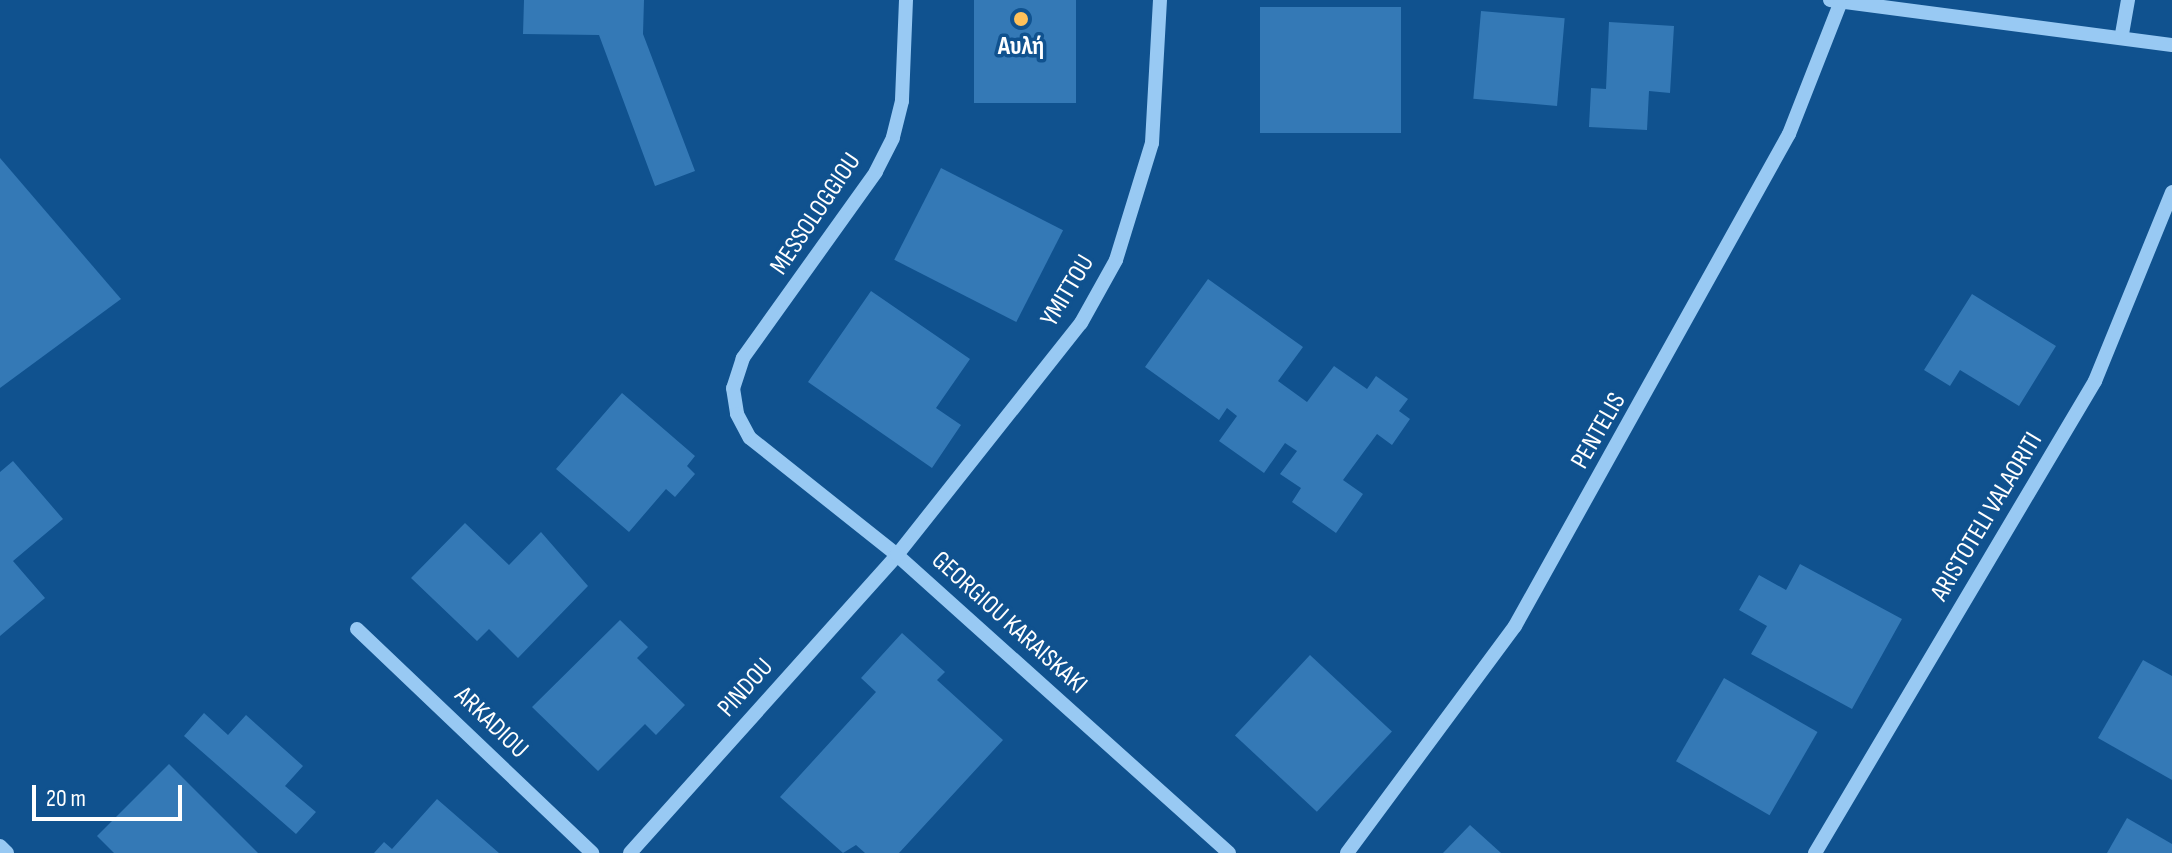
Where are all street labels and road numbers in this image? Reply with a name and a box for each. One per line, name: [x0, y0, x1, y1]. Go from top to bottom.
street label: MESSOLOGGIOU: [764, 147, 868, 281]
street label: YMITTOU: [1035, 250, 1101, 332]
street label: PENTELIS: [1565, 388, 1633, 474]
street label: ARISTOTELI VALAORITI: [1924, 427, 2050, 607]
street label: GEORGIOU KARAISKAKI: [925, 545, 1093, 701]
street label: PINDOU: [712, 652, 780, 724]
street label: ARKADIOU: [448, 681, 534, 765]

